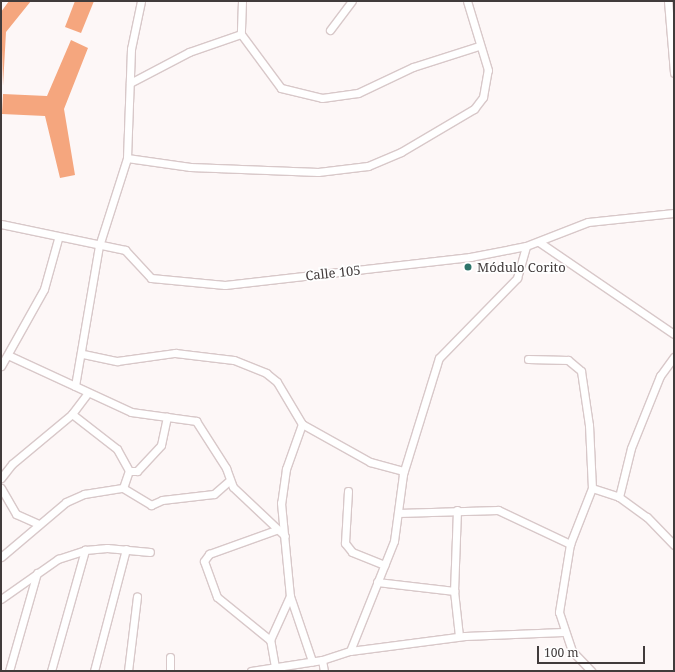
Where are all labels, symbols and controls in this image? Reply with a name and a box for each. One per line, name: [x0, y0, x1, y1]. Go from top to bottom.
place label: Módulo Corito: [477, 259, 566, 275]
marker: Módulo Corito: [462, 261, 474, 273]
street label: Calle 105: [305, 262, 361, 284]
scale bar: [539, 638, 647, 664]
text: 100 m: [544, 644, 579, 661]

